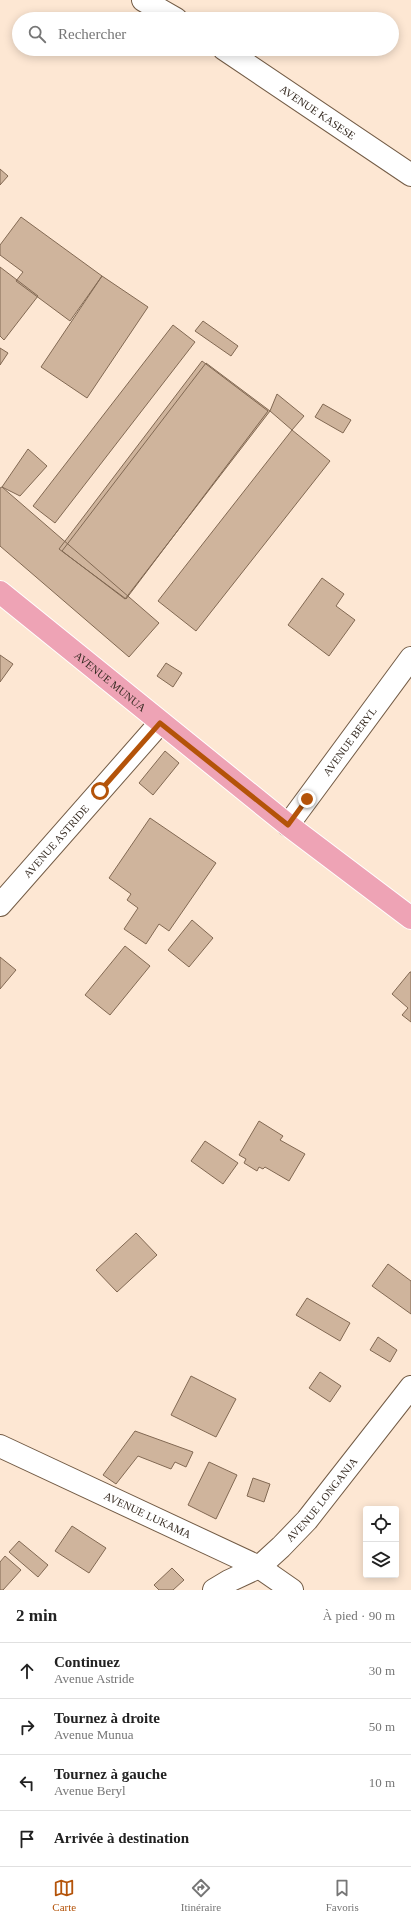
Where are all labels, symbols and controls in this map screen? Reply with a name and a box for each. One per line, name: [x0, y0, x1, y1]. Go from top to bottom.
search box: [12, 12, 399, 56]
icon: search: [26, 23, 48, 45]
text: Rechercher: [58, 26, 126, 42]
street label: AVENUE KASESE: [278, 83, 358, 142]
street label: AVENUE MUNUA: [72, 649, 148, 714]
street label: AVENUE BERYL: [320, 704, 379, 778]
route start: [91, 782, 109, 800]
route end: [298, 790, 316, 808]
street label: AVENUE ASTRIDE: [21, 802, 91, 880]
street label: AVENUE LONGANJA: [284, 1455, 360, 1544]
street label: AVENUE LUKAMA: [102, 1489, 193, 1541]
map controls: [363, 1506, 399, 1578]
button: locate: [363, 1506, 399, 1542]
button: layers: [363, 1542, 399, 1578]
text: 2 min: [16, 1606, 57, 1625]
text: À pied · 90 m: [323, 1608, 395, 1623]
text: Continuez: [54, 1654, 120, 1670]
icon: ahead: [16, 1660, 38, 1682]
text: 30 m: [369, 1663, 395, 1678]
text: Avenue Astride: [54, 1671, 134, 1686]
text: Tournez à droite: [54, 1710, 160, 1726]
icon: right: [16, 1716, 38, 1738]
text: 50 m: [369, 1719, 395, 1734]
text: Avenue Munua: [54, 1727, 134, 1742]
text: Tournez à gauche: [54, 1766, 167, 1782]
icon: left: [16, 1772, 38, 1794]
text: 10 m: [369, 1775, 395, 1790]
text: Avenue Beryl: [54, 1783, 126, 1798]
icon: arrive: [16, 1828, 38, 1850]
text: Arrivée à destination: [54, 1830, 189, 1846]
tab: Carte: [52, 1877, 76, 1913]
tab: Itinéraire: [181, 1877, 221, 1913]
tab: Favoris: [326, 1877, 359, 1913]

